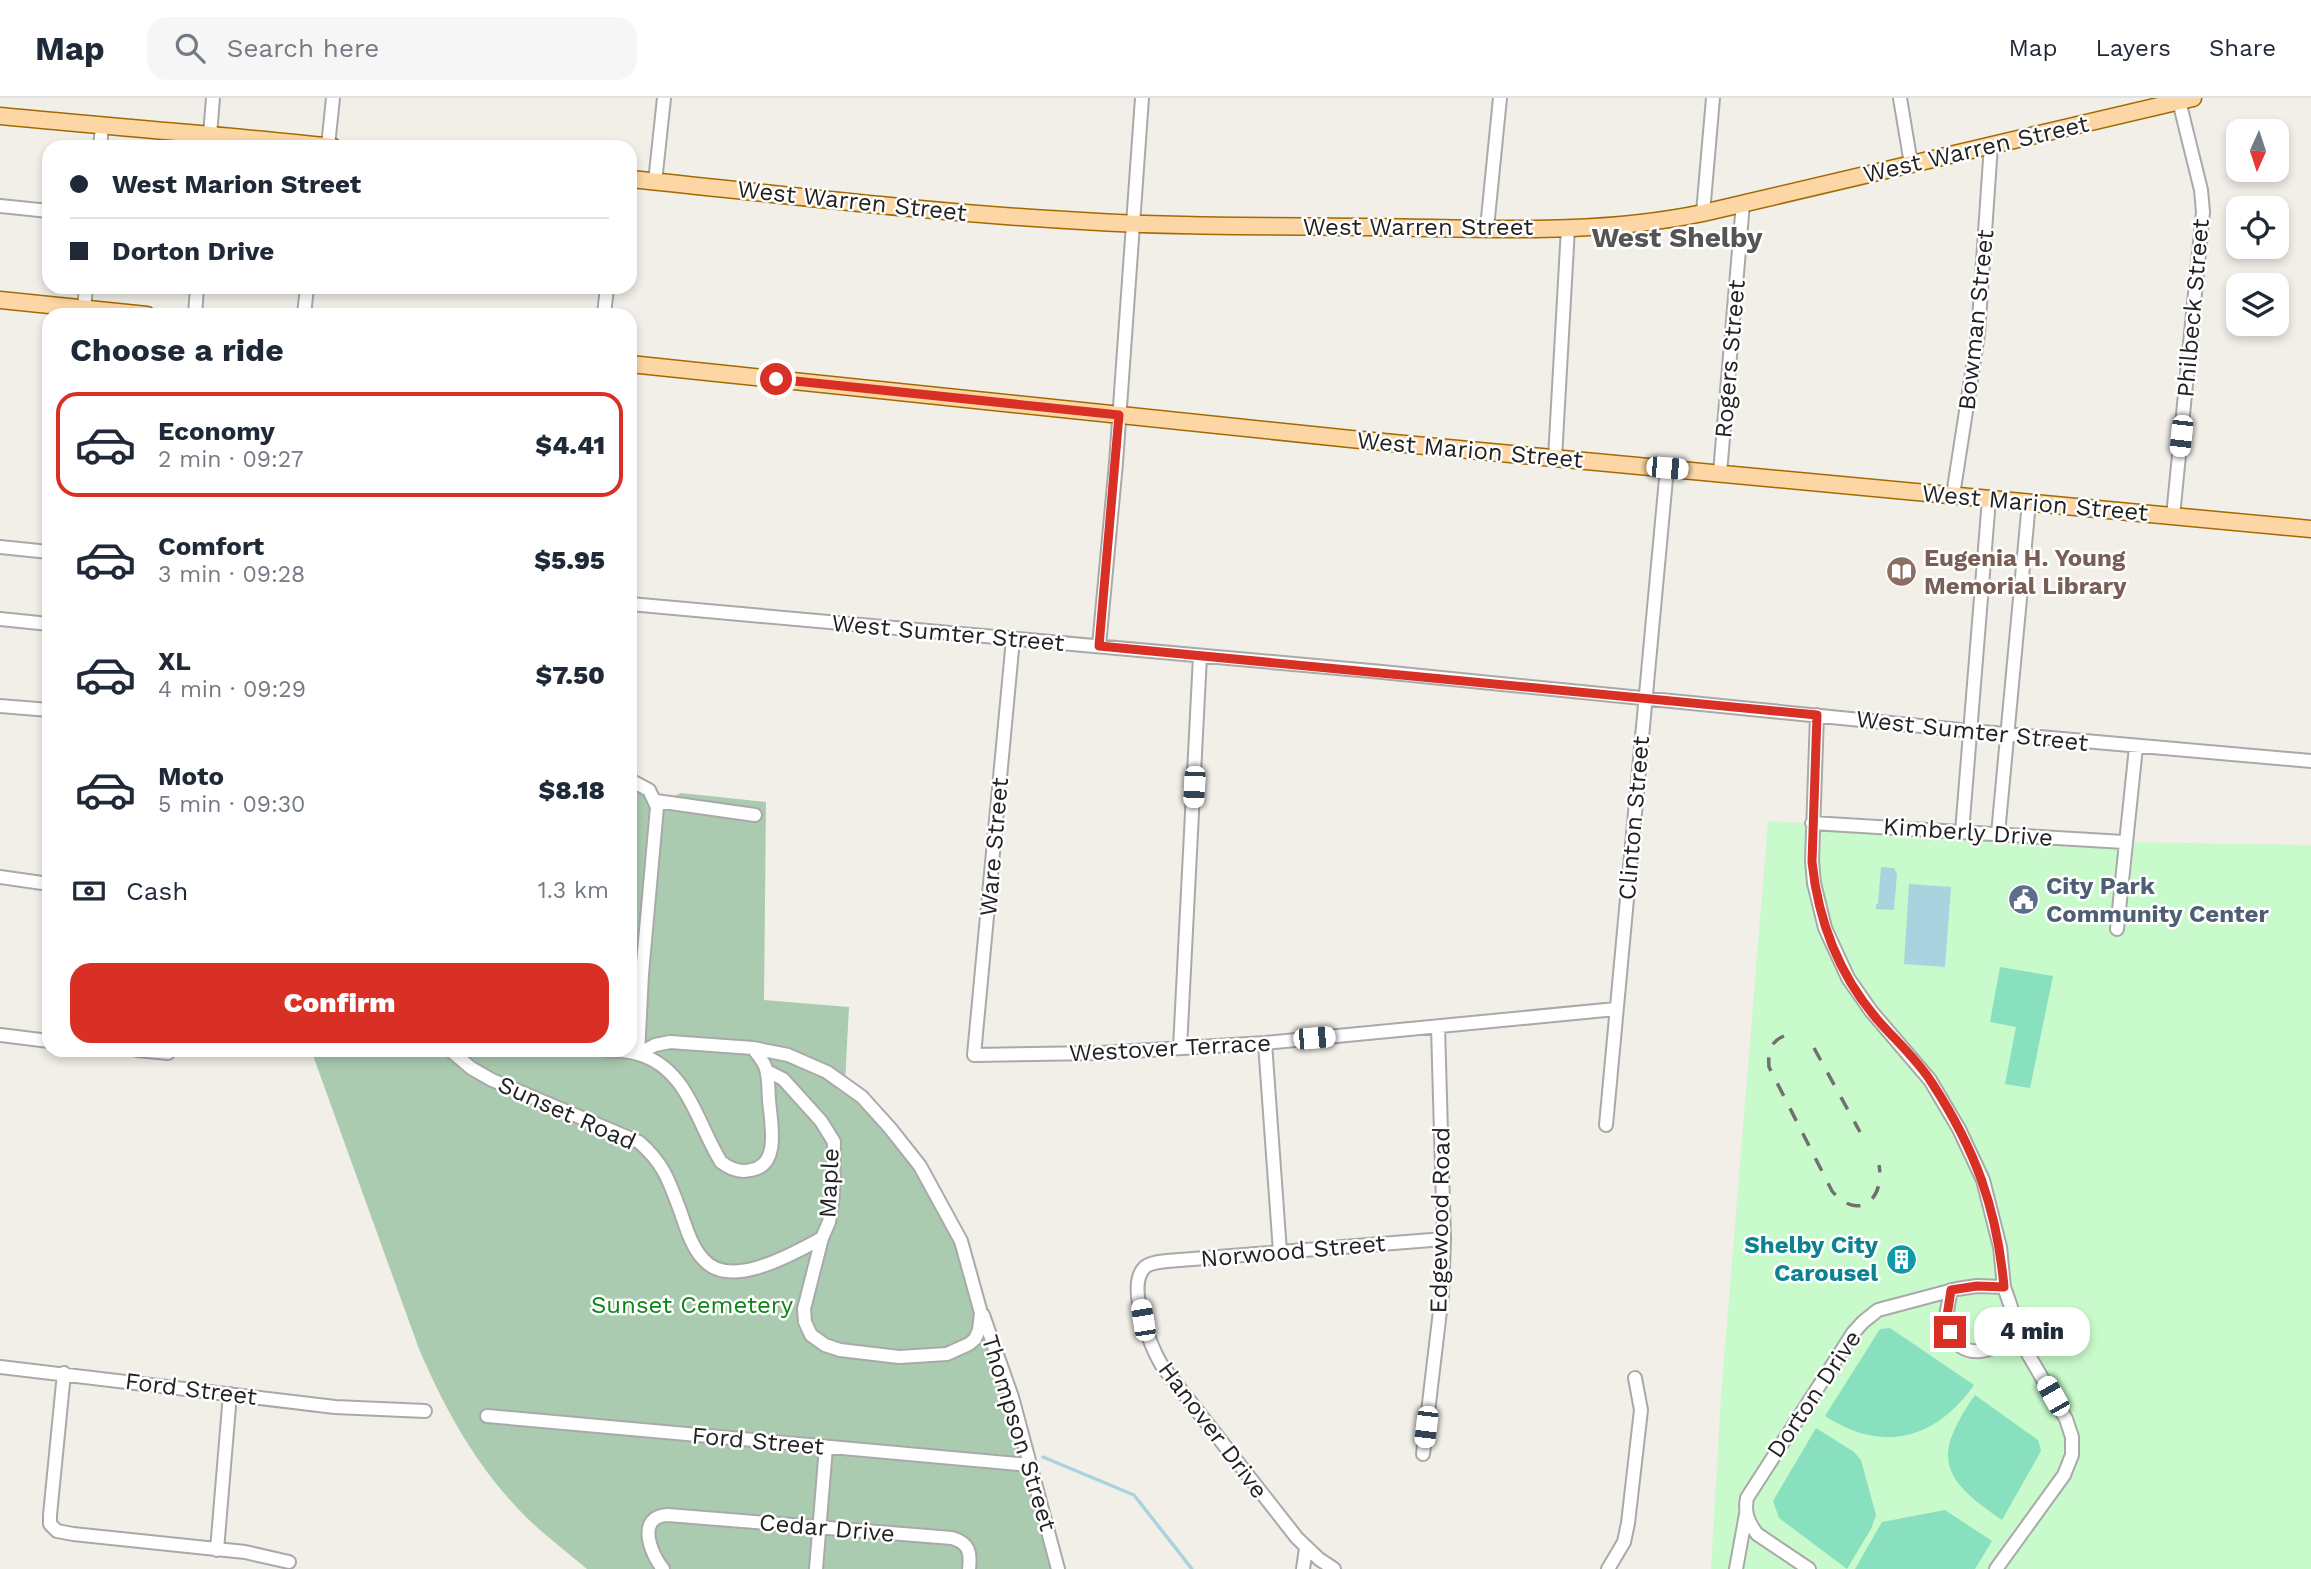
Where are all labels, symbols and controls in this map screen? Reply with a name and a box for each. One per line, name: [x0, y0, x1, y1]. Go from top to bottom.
search box: [147, 17, 637, 80]
text: Map: [35, 29, 105, 68]
icon: search: [171, 29, 209, 67]
text: Search here: [227, 33, 379, 63]
text: Map: [2009, 34, 2057, 62]
text: Layers: [2095, 34, 2171, 62]
text: Share: [2209, 34, 2276, 62]
street label: West Warren Street: [1861, 109, 2091, 189]
north arrow: [2226, 119, 2289, 182]
map controls: [2226, 119, 2289, 336]
text: West Marion Street: [112, 169, 361, 199]
street label: West Warren Street: [736, 175, 968, 227]
button: locate: [2226, 196, 2289, 259]
street label: West Warren Street: [1303, 213, 1533, 241]
street label: Philbeck Street: [2171, 218, 2215, 398]
district label: West Shelby: [1591, 221, 1763, 254]
street label: Bowman Street: [1953, 228, 1999, 412]
text: Dorton Drive: [112, 236, 274, 266]
button: layers: [2226, 273, 2289, 336]
street label: Rogers Street: [1709, 279, 1751, 439]
text: Choose a ride: [70, 331, 284, 369]
route start: [760, 363, 792, 395]
icon: car: [74, 413, 137, 476]
car: [2169, 414, 2194, 458]
text: Economy: [158, 416, 275, 446]
street label: West Marion Street: [1356, 426, 1584, 474]
text: $4.41: [535, 430, 605, 460]
text: 2 min · 09:27: [158, 446, 304, 473]
car: [1646, 456, 1689, 480]
street label: West Marion Street: [1921, 479, 2149, 527]
icon: car: [74, 528, 137, 591]
text: Comfort: [158, 531, 264, 561]
place label: Eugenia H. Young Memorial Library: [1924, 544, 2127, 600]
text: $5.95: [534, 545, 605, 575]
library icon: Eugenia H. Young Memorial Library: [1884, 555, 1918, 589]
text: 3 min · 09:28: [158, 561, 305, 588]
street label: West Sumter Street: [831, 609, 1065, 657]
icon: car: [74, 643, 137, 706]
text: XL: [158, 646, 191, 676]
text: $7.50: [535, 660, 605, 690]
text: 4 min · 09:29: [158, 676, 306, 703]
street label: West Sumter Street: [1855, 705, 2089, 757]
street label: Clinton Street: [1613, 735, 1655, 901]
icon: car: [74, 758, 137, 821]
text: Moto: [158, 761, 224, 791]
car: [1183, 765, 1206, 809]
text: $8.18: [538, 775, 605, 805]
street label: Ware Street: [974, 776, 1014, 918]
text: 5 min · 09:30: [158, 791, 305, 818]
street label: Kimberly Drive: [1882, 812, 2054, 852]
icon: cash: [70, 872, 108, 910]
place label: City Park Community Center: [2046, 872, 2269, 928]
text: Cash: [126, 876, 188, 906]
text: 1.3 km: [538, 877, 609, 904]
public building icon: City Park Community Center: [2006, 883, 2040, 917]
button: Confirm: [70, 963, 609, 1043]
car: [1293, 1026, 1336, 1050]
street label: Westover Terrace: [1068, 1029, 1272, 1067]
street label: Sunset Road: [494, 1070, 640, 1156]
street label: Edgewood Road: [1424, 1127, 1456, 1313]
street label: Maple: [813, 1147, 845, 1219]
street label: Norwood Street: [1199, 1229, 1387, 1273]
place label: Shelby City Carousel: [1744, 1231, 1878, 1287]
building icon: Shelby City Carousel: [1884, 1242, 1918, 1276]
park label: Sunset Cemetery: [591, 1291, 794, 1319]
car: [1130, 1298, 1157, 1342]
callout: 4 min: [1974, 1308, 2090, 1356]
route end: [1934, 1316, 1966, 1348]
text: 4 min: [2000, 1318, 2064, 1345]
street label: Dorton Drive: [1761, 1325, 1867, 1463]
street label: Thompson Street: [976, 1332, 1062, 1534]
street label: Hanover Drive: [1153, 1356, 1273, 1504]
street label: Ford Street: [123, 1367, 259, 1411]
car: [2034, 1373, 2073, 1419]
car: [1414, 1405, 1439, 1449]
street label: Ford Street: [691, 1421, 825, 1461]
street label: Cedar Drive: [758, 1508, 896, 1548]

